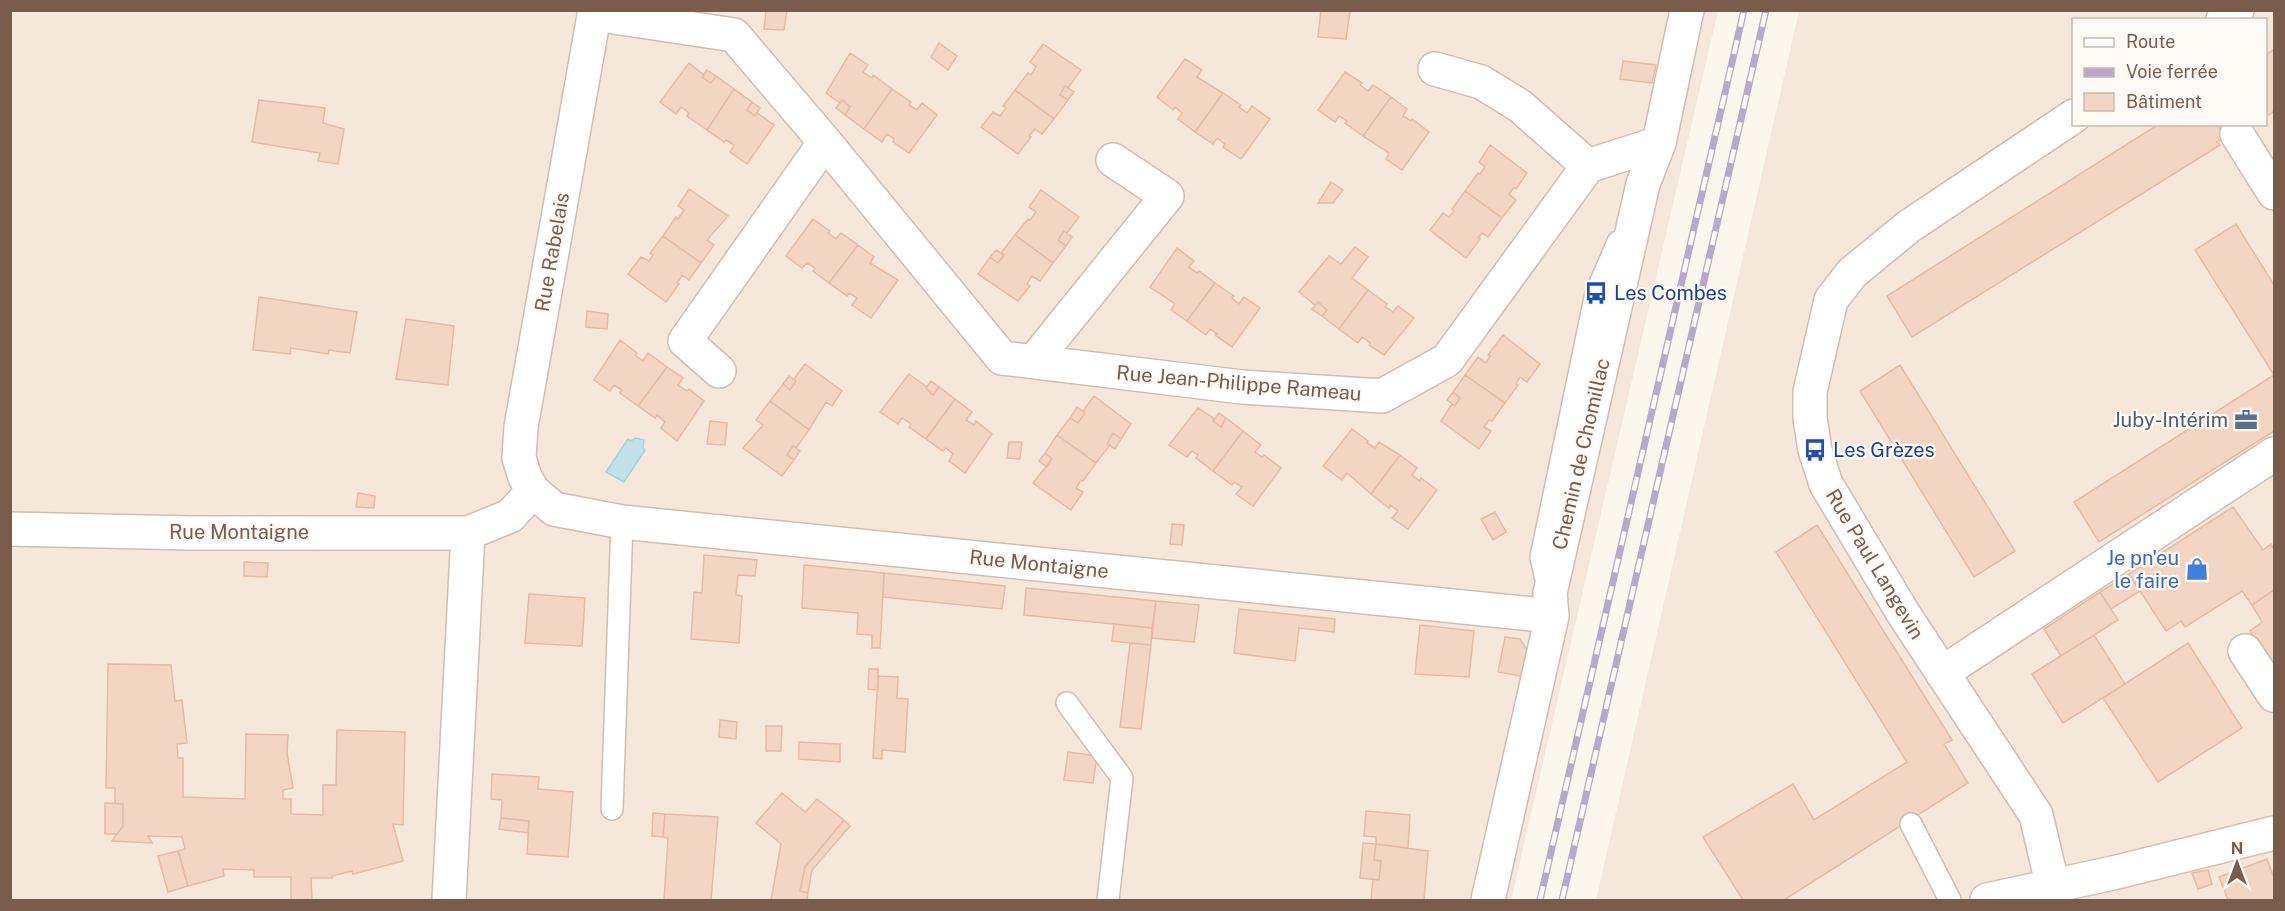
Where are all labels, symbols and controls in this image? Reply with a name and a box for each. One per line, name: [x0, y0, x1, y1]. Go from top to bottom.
legend: [2072, 18, 2267, 126]
text: Route: [2126, 31, 2175, 52]
text: Voie ferrée: [2126, 61, 2218, 82]
text: Bâtiment: [2126, 91, 2202, 112]
street label: Rue Rabelais: [530, 190, 574, 314]
bus stop icon: Les Combes: [1583, 280, 1609, 306]
place label: Les Combes: [1614, 281, 1727, 305]
street label: Chemin de Chomillac: [1547, 356, 1615, 552]
street label: Rue Jean-Philippe Rameau: [1115, 360, 1363, 406]
office icon: Juby-Intérim: [2233, 407, 2259, 433]
place label: Juby-Intérim: [2113, 408, 2228, 432]
bus stop icon: Les Grèzes: [1802, 437, 1828, 463]
place label: Les Grèzes: [1833, 438, 1935, 462]
street label: Rue Paul Langevin: [1821, 484, 1929, 644]
street label: Rue Montaigne: [169, 520, 309, 544]
street label: Rue Montaigne: [968, 545, 1110, 583]
place label: Je pn'eu le faire: [2106, 546, 2179, 593]
shop icon: Je pn'eu le faire: [2184, 556, 2210, 582]
north arrow: [2207, 833, 2267, 893]
text: N: [2231, 839, 2243, 858]

